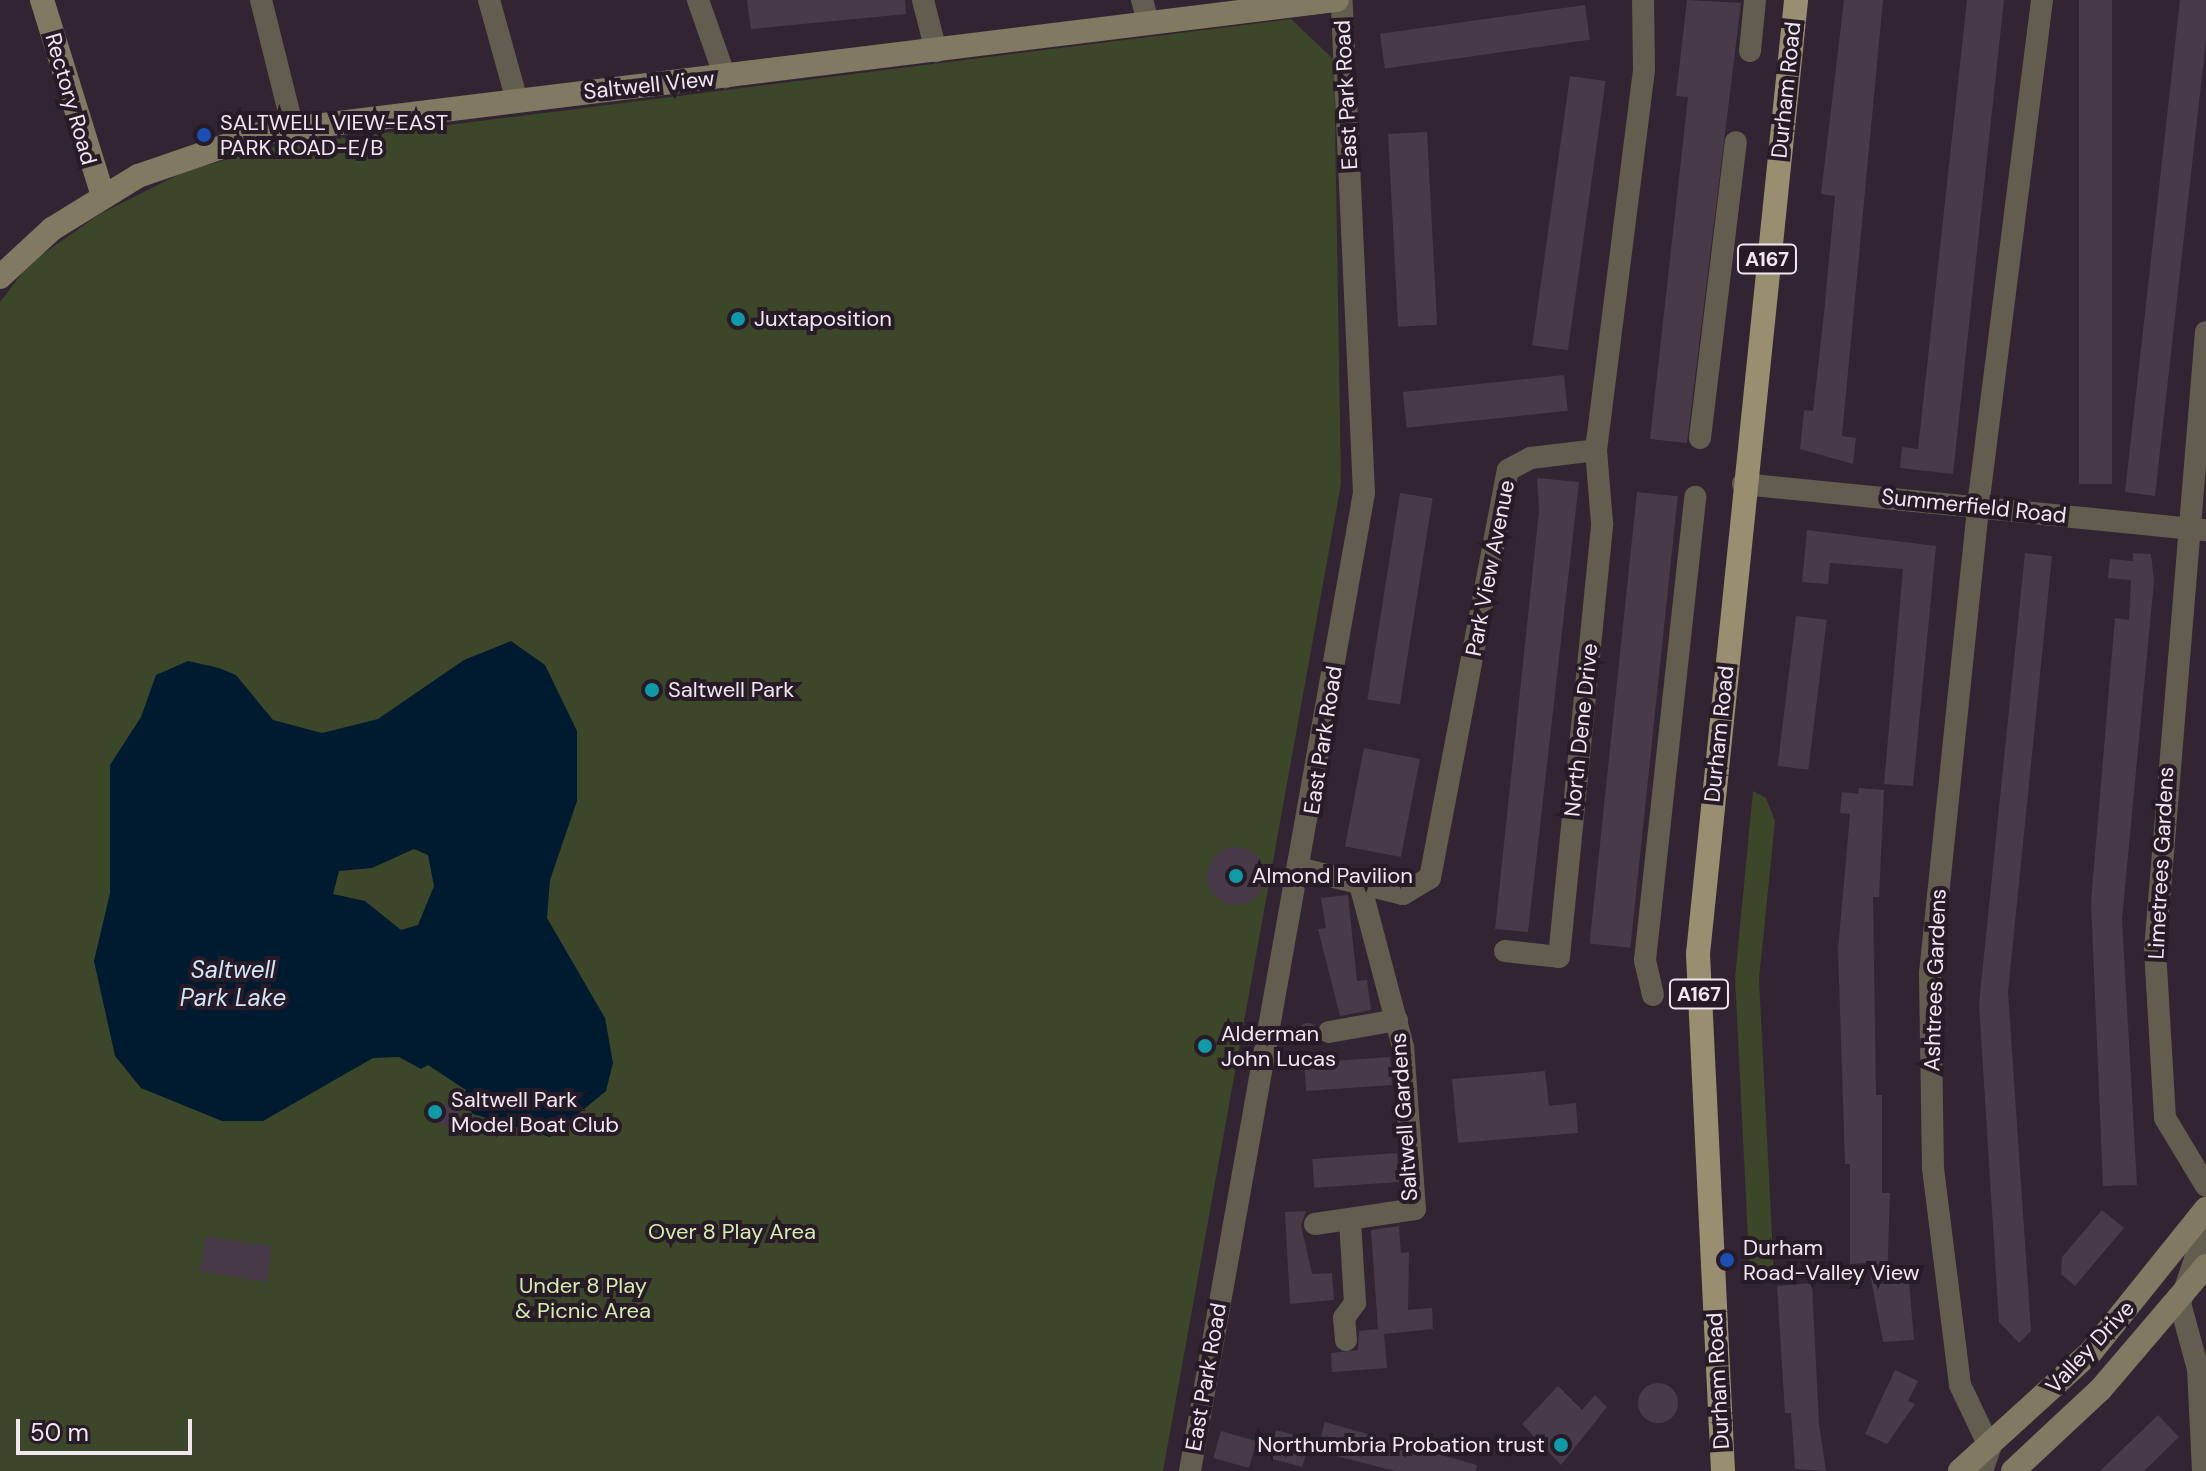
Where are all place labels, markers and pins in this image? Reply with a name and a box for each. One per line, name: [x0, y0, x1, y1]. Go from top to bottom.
place label: SALTWELL VIEW-EAST PARK ROAD-E/B: [220, 109, 448, 160]
marker: SALTWELL VIEW-EAST PARK ROAD-E/B: [195, 126, 213, 144]
place label: Juxtaposition: [754, 306, 892, 332]
marker: Juxtaposition: [729, 310, 747, 328]
place label: Saltwell Park: [668, 677, 794, 703]
marker: Saltwell Park: [643, 681, 661, 699]
place label: Almond Pavilion: [1252, 863, 1413, 889]
marker: Almond Pavilion: [1227, 867, 1245, 885]
place label: Alderman John Lucas: [1221, 1020, 1336, 1072]
marker: Alderman John Lucas: [1196, 1037, 1214, 1055]
place label: Saltwell Park Model Boat Club: [451, 1086, 619, 1138]
marker: Saltwell Park Model Boat Club: [426, 1103, 444, 1121]
place label: Durham Road-Valley View: [1743, 1234, 1920, 1286]
marker: Durham Road-Valley View: [1718, 1251, 1736, 1269]
place label: Northumbria Probation trust: [1257, 1432, 1545, 1458]
marker: Northumbria Probation trust: [1552, 1436, 1570, 1454]

